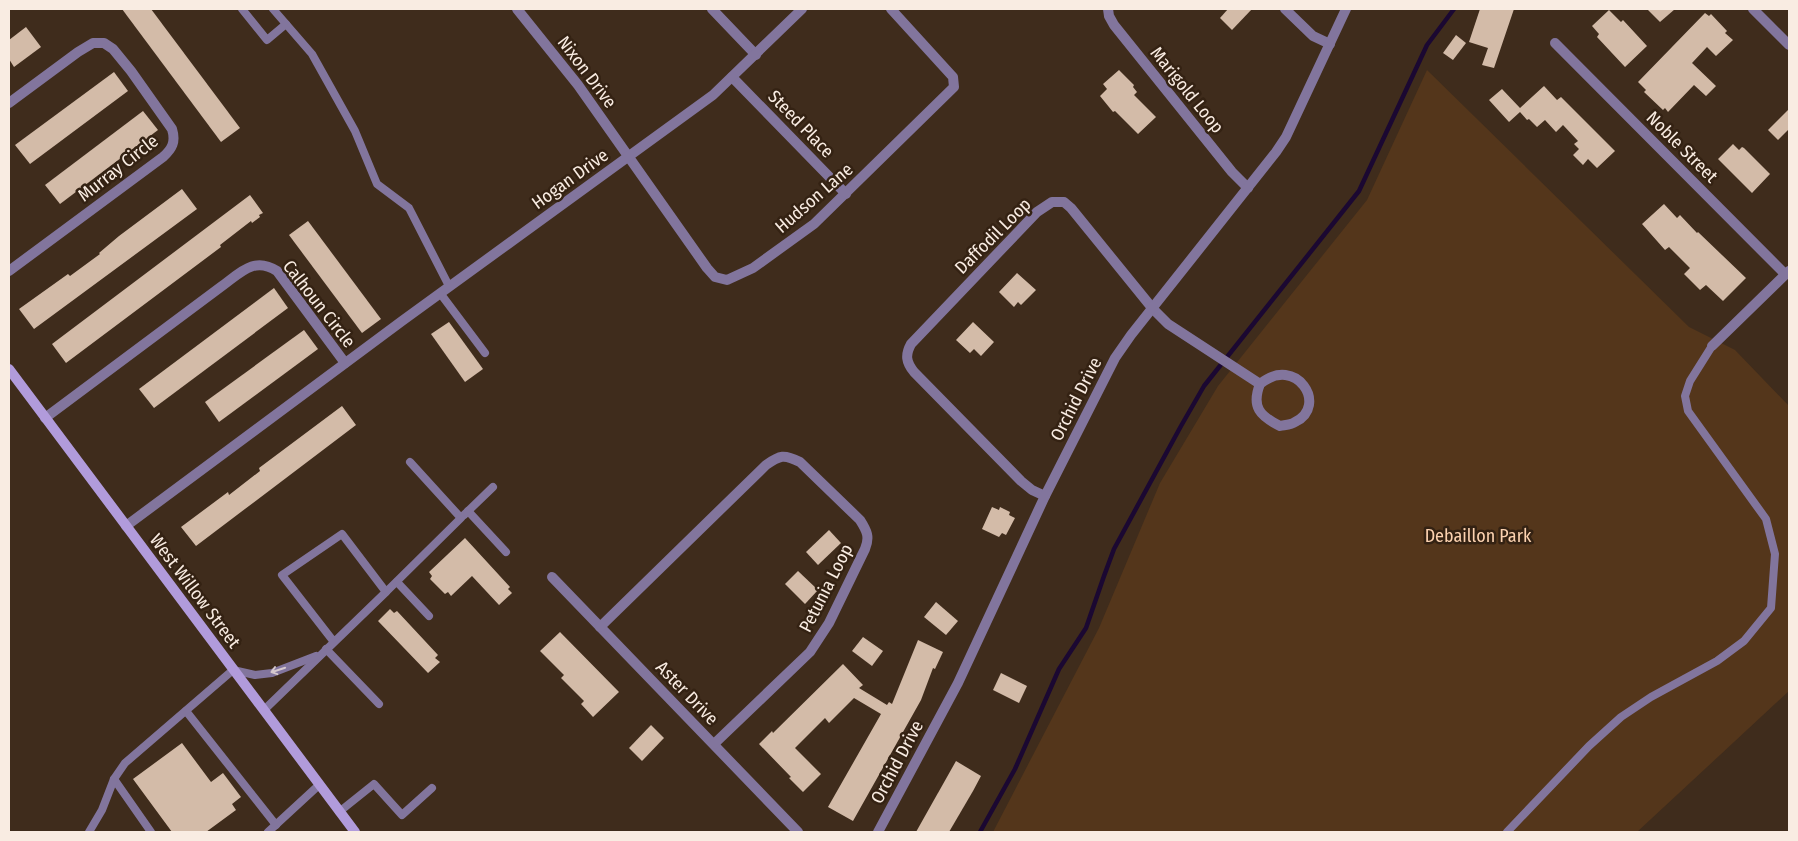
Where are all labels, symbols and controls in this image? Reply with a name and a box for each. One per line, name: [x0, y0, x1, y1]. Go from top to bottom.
street label: Nixon Drive: [553, 32, 621, 112]
street label: Marigold Loop: [1146, 42, 1228, 138]
street label: Steed Place: [763, 86, 839, 162]
street label: Noble Street: [1642, 107, 1722, 187]
street label: Murray Circle: [74, 130, 163, 206]
street label: Hogan Drive: [527, 144, 613, 214]
street label: Hudson Lane: [771, 158, 857, 238]
street label: Daffodil Loop: [950, 193, 1036, 279]
street label: Calhoun Circle: [278, 256, 360, 352]
street label: Orchid Drive: [1046, 353, 1106, 444]
park label: Debaillon Park: [1425, 525, 1532, 547]
street label: West Willow Street: [145, 530, 245, 652]
street label: Petunia Loop: [794, 540, 858, 636]
street label: Aster Drive: [651, 656, 723, 730]
one-way arrow: [270, 666, 286, 675]
street label: Orchid Drive: [866, 717, 928, 807]

